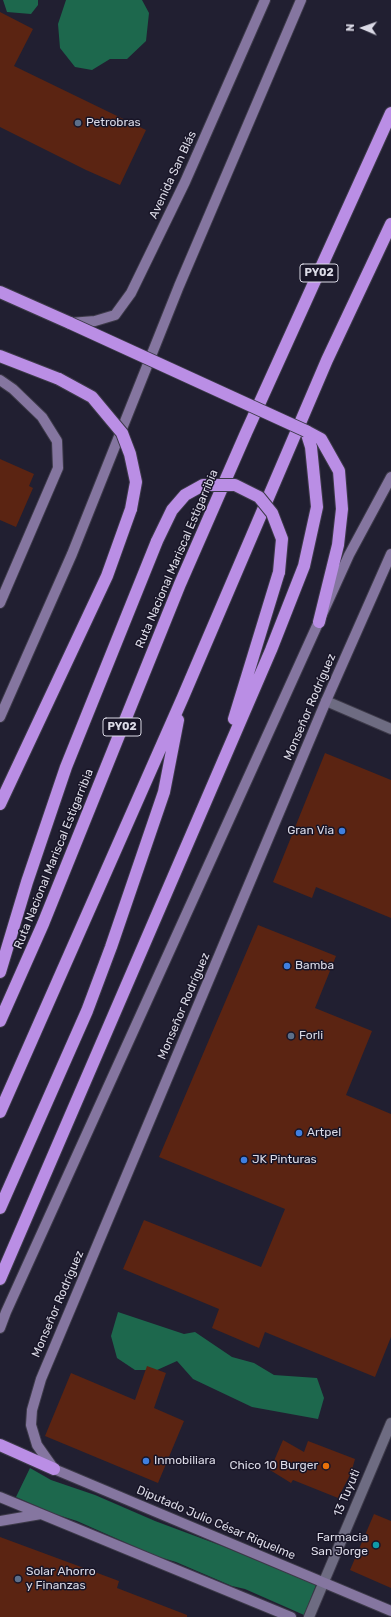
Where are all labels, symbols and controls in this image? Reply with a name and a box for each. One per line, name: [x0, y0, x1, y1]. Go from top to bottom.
north arrow: [343, 8, 383, 48]
text: N: [344, 23, 357, 32]
place label: Petrobras: [86, 116, 141, 130]
marker: Petrobras: [73, 118, 83, 128]
street label: Avenida San Blás: [146, 129, 200, 221]
road number: PY02: [300, 264, 338, 282]
street label: Ruta Nacional Mariscal Estigarribia: [133, 467, 221, 651]
street label: Monseñor Rodríguez: [281, 651, 339, 763]
road number: PY02: [103, 718, 141, 736]
street label: Ruta Nacional Mariscal Estigarribia: [11, 767, 97, 951]
place label: Gran Via: [287, 824, 334, 838]
marker: Gran Via: [337, 826, 347, 836]
street label: Monseñor Rodríguez: [155, 950, 213, 1062]
place label: Bamba: [295, 959, 334, 973]
marker: Bamba: [282, 961, 292, 971]
place label: Forli: [299, 1029, 323, 1043]
marker: Forli: [286, 1031, 296, 1041]
place label: Artpel: [307, 1126, 341, 1140]
marker: Artpel: [294, 1128, 304, 1138]
place label: JK Pinturas: [252, 1153, 317, 1167]
marker: JK Pinturas: [239, 1155, 249, 1165]
street label: Monseñor Rodríguez: [29, 1248, 87, 1360]
place label: Inmobiliara: [154, 1454, 216, 1468]
marker: Inmobiliara: [141, 1456, 151, 1466]
place label: Chico 10 Burger: [230, 1459, 318, 1473]
marker: Chico 10 Burger: [321, 1461, 331, 1471]
street label: 13 Tuyuti: [331, 1467, 363, 1519]
street label: Diputado Julio César Riquelme: [134, 1483, 298, 1563]
place label: Farmacia San Jorge: [311, 1531, 368, 1559]
marker: Farmacia San Jorge: [371, 1540, 381, 1550]
place label: Solar Ahorro y Finanzas: [26, 1565, 96, 1593]
marker: Solar Ahorro y Finanzas: [13, 1574, 23, 1584]

